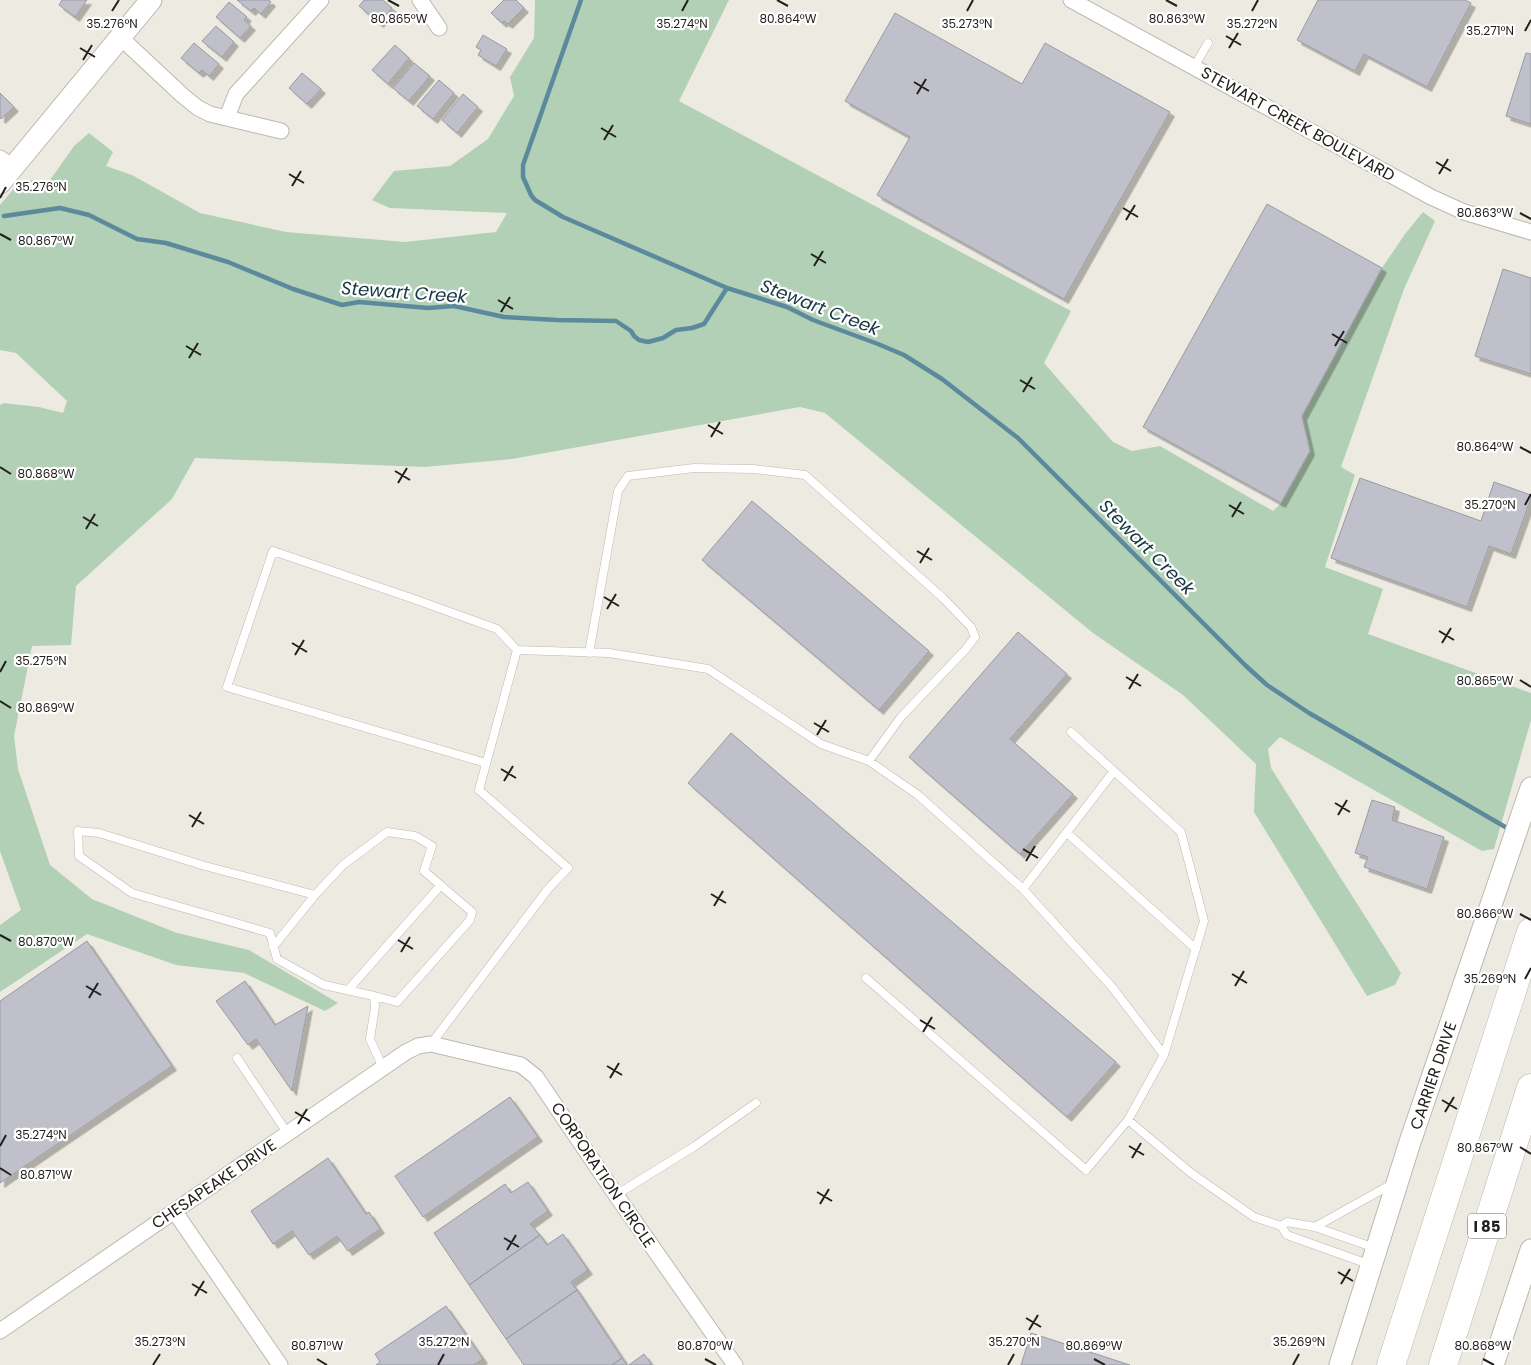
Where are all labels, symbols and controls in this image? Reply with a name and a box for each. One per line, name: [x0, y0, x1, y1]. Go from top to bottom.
text: 80.865°W: [371, 10, 428, 27]
text: 80.864°W: [759, 10, 817, 27]
text: 80.863°W: [1149, 10, 1206, 27]
text: 35.276°N: [86, 15, 138, 32]
text: 35.274°N: [656, 15, 708, 32]
text: 35.273°N: [941, 15, 993, 32]
text: 35.272°N: [1227, 15, 1277, 32]
text: 35.271°N: [1466, 22, 1514, 39]
street label: STEWART CREEK BOULEVARD: [1197, 61, 1399, 187]
text: 35.276°N: [15, 178, 67, 195]
text: 80.863°W: [1457, 204, 1514, 221]
text: 80.867°W: [18, 232, 74, 249]
water label: Stewart Creek: [757, 273, 884, 341]
water label: Stewart Creek: [340, 275, 468, 309]
text: 80.864°W: [1456, 438, 1514, 455]
text: 80.868°W: [17, 465, 75, 482]
water label: Stewart Creek: [1094, 494, 1201, 601]
text: 35.270°N: [1464, 496, 1516, 513]
text: 35.275°N: [15, 652, 67, 669]
text: 80.865°W: [1457, 672, 1514, 689]
text: 80.869°W: [17, 699, 75, 716]
text: 80.866°W: [1456, 905, 1514, 922]
text: 80.870°W: [18, 933, 74, 950]
text: 35.269°N: [1464, 970, 1516, 987]
street label: CARRIER DRIVE: [1404, 1018, 1462, 1133]
street label: CORPORATION CIRCLE: [546, 1098, 660, 1252]
text: 35.274°N: [15, 1126, 67, 1143]
street label: CHESAPEAKE DRIVE: [147, 1134, 281, 1234]
text: 80.867°W: [1457, 1139, 1513, 1156]
text: 80.871°W: [20, 1166, 72, 1183]
road number: I 85: [1468, 1214, 1506, 1238]
text: 35.273°N: [134, 1333, 186, 1350]
text: 35.272°N: [419, 1333, 469, 1350]
text: 35.270°N: [988, 1333, 1040, 1350]
text: 35.269°N: [1273, 1333, 1325, 1350]
text: 80.871°W: [291, 1337, 343, 1354]
text: 80.870°W: [677, 1337, 733, 1354]
text: 80.869°W: [1065, 1337, 1123, 1354]
text: 80.868°W: [1454, 1337, 1512, 1354]

